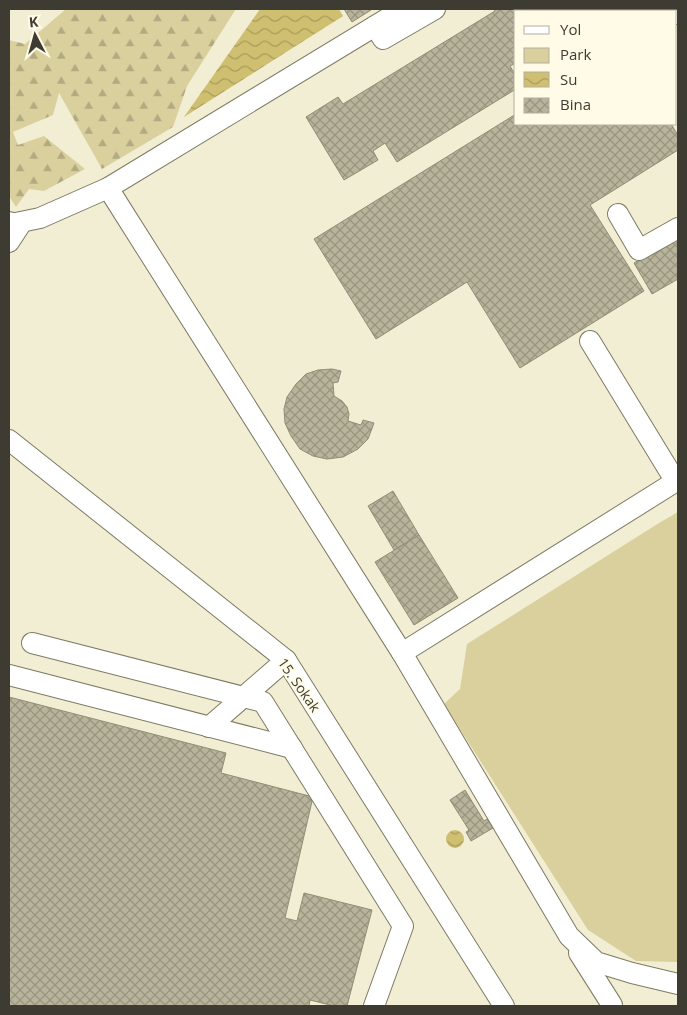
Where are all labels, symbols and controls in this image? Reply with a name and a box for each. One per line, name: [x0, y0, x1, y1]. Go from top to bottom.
north arrow: [10, 10, 60, 60]
legend: [514, 10, 677, 125]
text: K: [28, 12, 40, 32]
text: Yol: [560, 19, 581, 39]
text: Park: [560, 44, 591, 64]
text: Su: [560, 69, 577, 89]
text: Bina: [560, 94, 591, 114]
street label: 15. Sokak: [274, 654, 325, 716]

